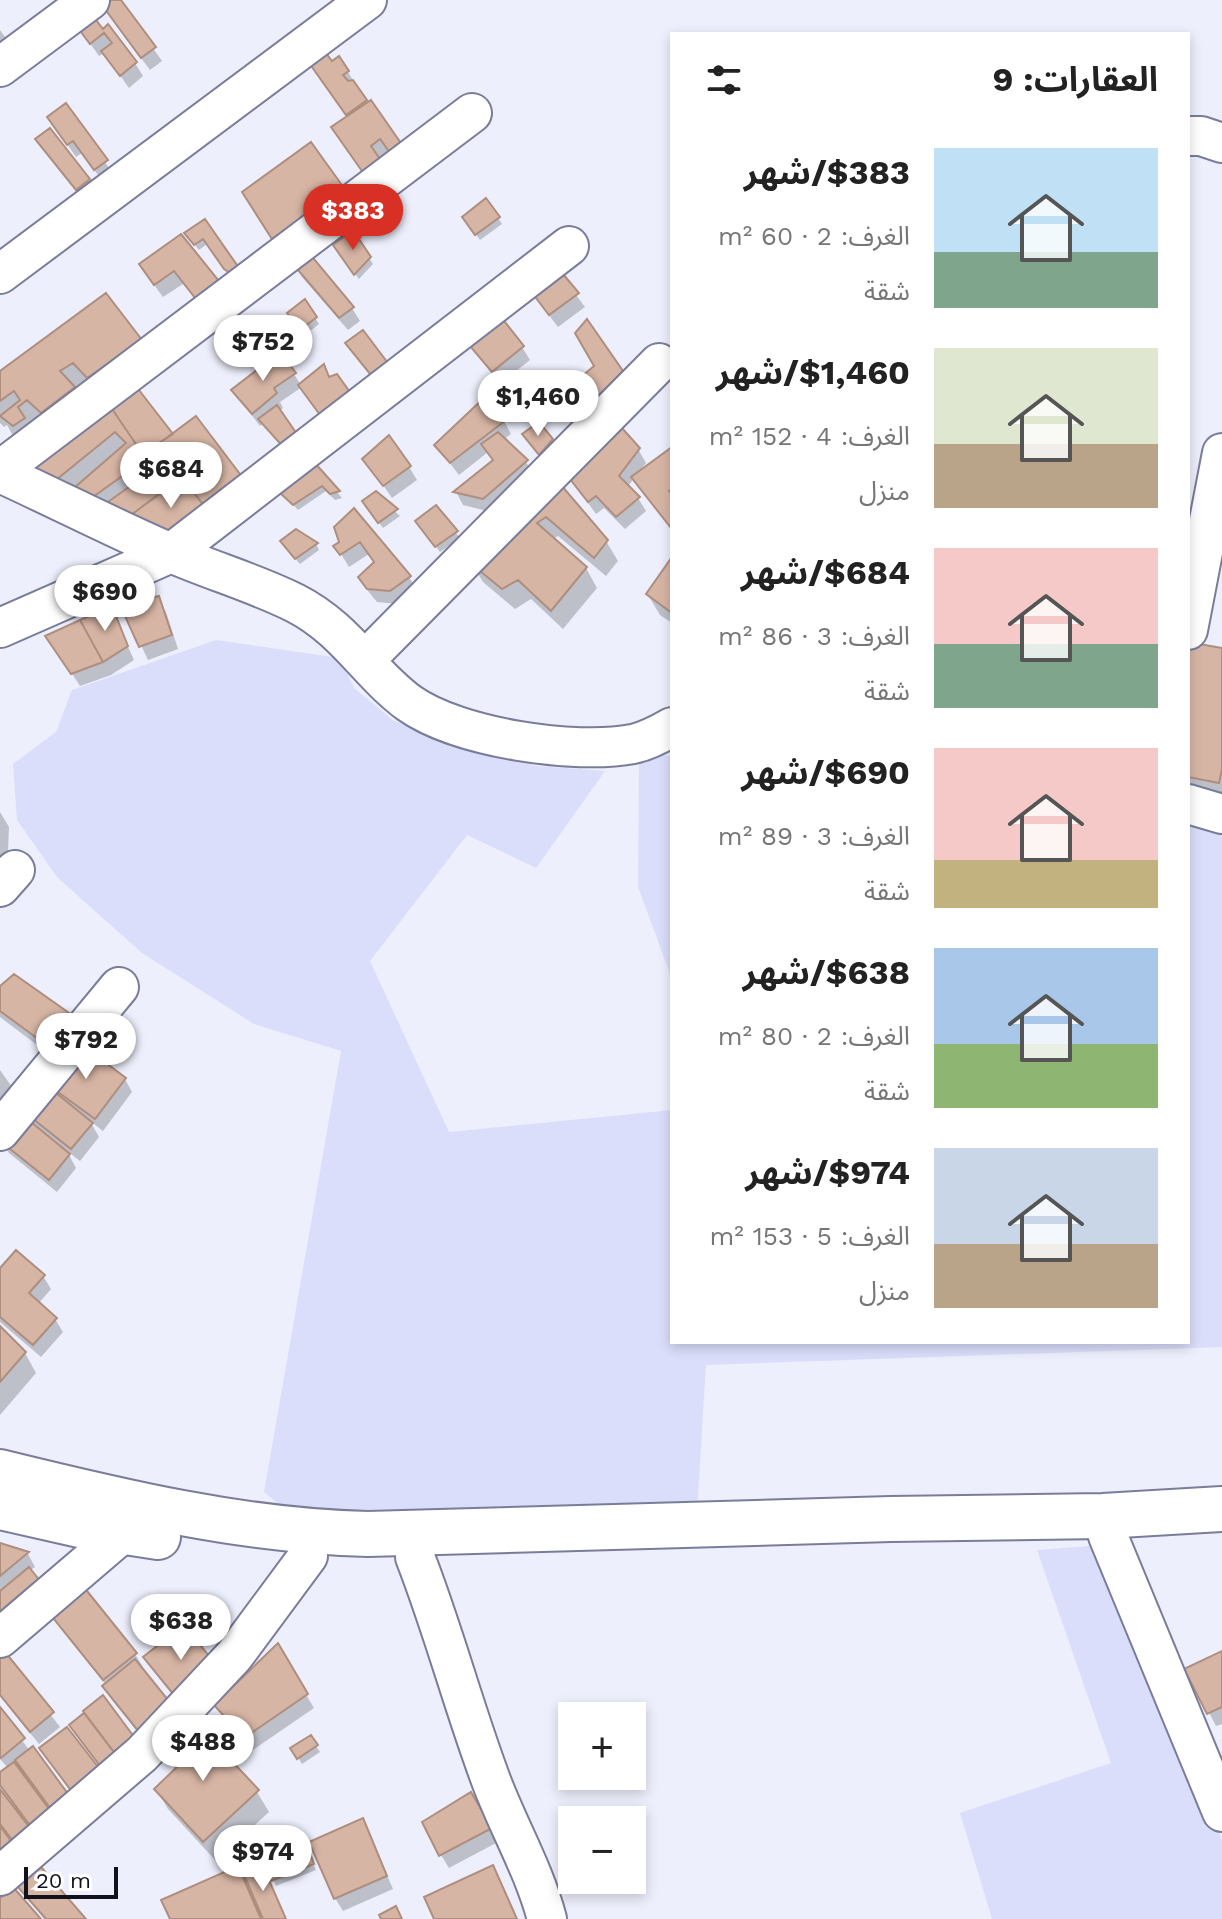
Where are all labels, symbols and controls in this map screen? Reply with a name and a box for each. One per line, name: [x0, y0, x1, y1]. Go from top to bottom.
icon: filters: [702, 58, 746, 102]
text: العقارات: 9: [993, 59, 1158, 99]
text: $383/شهر: [744, 152, 910, 192]
icon: home: [998, 180, 1094, 276]
pin: $383: [306, 184, 400, 252]
text: $383: [321, 195, 385, 225]
text: الغرف: 2 · 60 m²: [718, 221, 910, 251]
text: شقة: [864, 276, 910, 306]
pin: $752: [216, 315, 310, 383]
text: $752: [232, 326, 294, 356]
text: $1,460/شهر: [716, 352, 910, 392]
pin: $1,460: [473, 370, 603, 438]
icon: home: [998, 380, 1094, 476]
text: $1,460: [496, 381, 580, 411]
text: الغرف: 4 · 152 m²: [709, 421, 910, 451]
pin: $684: [124, 442, 218, 510]
text: $684: [138, 453, 204, 483]
text: منزل: [859, 476, 910, 506]
text: $684/شهر: [741, 552, 910, 592]
pin: $690: [58, 565, 152, 633]
text: $690: [72, 576, 138, 606]
icon: home: [998, 580, 1094, 676]
text: الغرف: 3 · 86 m²: [718, 621, 910, 651]
text: شقة: [864, 676, 910, 706]
text: $690/شهر: [741, 752, 910, 792]
icon: home: [998, 780, 1094, 876]
text: الغرف: 3 · 89 m²: [718, 821, 910, 851]
text: شقة: [864, 876, 910, 906]
text: $638/شهر: [743, 952, 910, 992]
icon: home: [998, 980, 1094, 1076]
pin: $792: [39, 1013, 133, 1081]
text: الغرف: 2 · 80 m²: [718, 1021, 910, 1051]
text: $792: [54, 1024, 118, 1054]
text: شقة: [864, 1076, 910, 1106]
text: $974/شهر: [745, 1152, 910, 1192]
icon: home: [998, 1180, 1094, 1276]
text: الغرف: 5 · 153 m²: [710, 1221, 910, 1251]
text: منزل: [859, 1276, 910, 1306]
pin: $638: [134, 1594, 228, 1662]
text: $638: [149, 1605, 213, 1635]
map controls: [558, 1702, 646, 1894]
button: +: [558, 1702, 646, 1790]
pin: $488: [156, 1715, 250, 1783]
text: $488: [170, 1726, 236, 1756]
button: −: [558, 1806, 646, 1894]
pin: $974: [216, 1825, 310, 1893]
text: $974: [232, 1836, 294, 1866]
scale bar: [24, 1863, 118, 1899]
text: 20 m: [36, 1868, 91, 1893]

